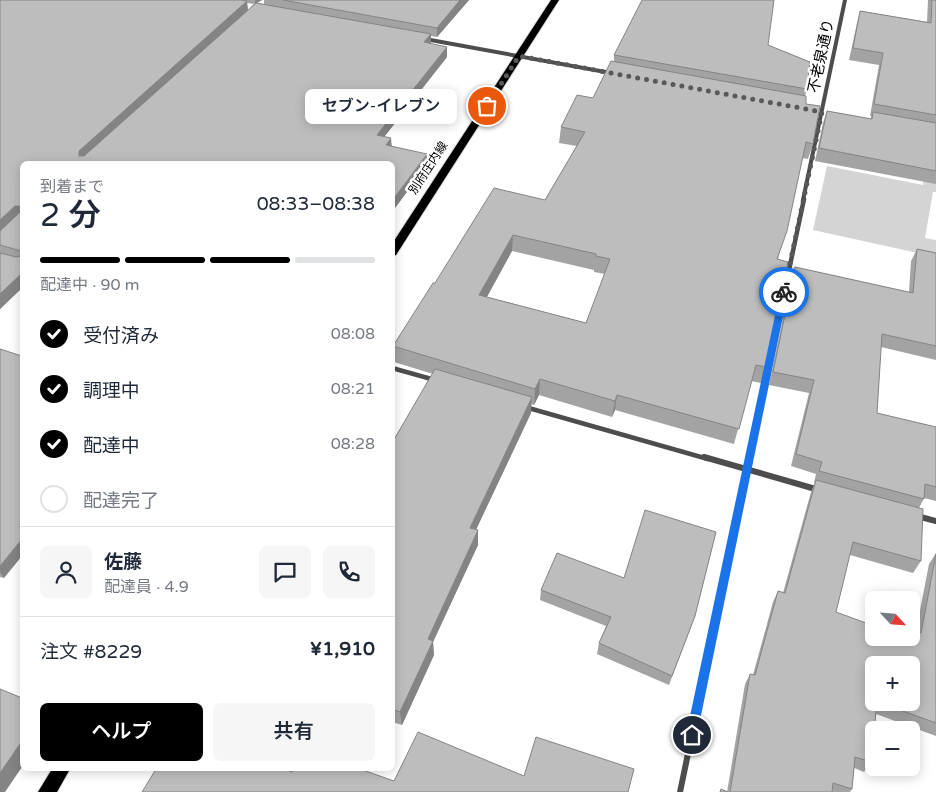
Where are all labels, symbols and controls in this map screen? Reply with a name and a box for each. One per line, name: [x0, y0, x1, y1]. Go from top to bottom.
street label: 不老泉通り: [804, 17, 838, 95]
pin: [466, 85, 508, 127]
callout: セブン-イレブン: [304, 88, 457, 124]
icon: bag: [473, 92, 501, 120]
text: セブン-イレブン: [322, 96, 440, 116]
street label: 別府庄内線: [406, 139, 450, 197]
text: 到着まで: [40, 177, 104, 197]
text: 08:33–08:38: [257, 193, 375, 215]
text: 2 分: [40, 197, 100, 235]
courier: [759, 267, 809, 317]
text: 配達中 · 90 m: [40, 275, 139, 295]
icon: bike: [770, 278, 798, 306]
icon: check: [40, 320, 68, 348]
text: 08:08: [331, 324, 375, 344]
text: 受付済み: [83, 325, 159, 347]
icon: check: [40, 375, 68, 403]
text: 08:21: [331, 379, 375, 399]
text: 調理中: [83, 380, 140, 402]
icon: check: [40, 430, 68, 458]
text: 08:28: [331, 434, 375, 454]
text: 配達中: [83, 435, 140, 457]
text: 配達完了: [83, 490, 159, 512]
button: person: [40, 546, 92, 598]
button: chat: [259, 546, 311, 598]
button: phone: [323, 546, 375, 598]
text: 佐藤: [104, 551, 142, 573]
text: 配達員 · 4.9: [104, 577, 189, 597]
north arrow: [865, 591, 920, 646]
map controls: [865, 591, 920, 776]
text: ¥1,910: [310, 638, 375, 660]
text: 注文 #8229: [40, 641, 142, 663]
button: +: [865, 656, 920, 711]
button: ヘルプ: [40, 703, 203, 761]
button: 共有: [213, 703, 375, 761]
pin: [671, 714, 713, 756]
icon: home: [678, 721, 706, 749]
button: −: [865, 721, 920, 776]

